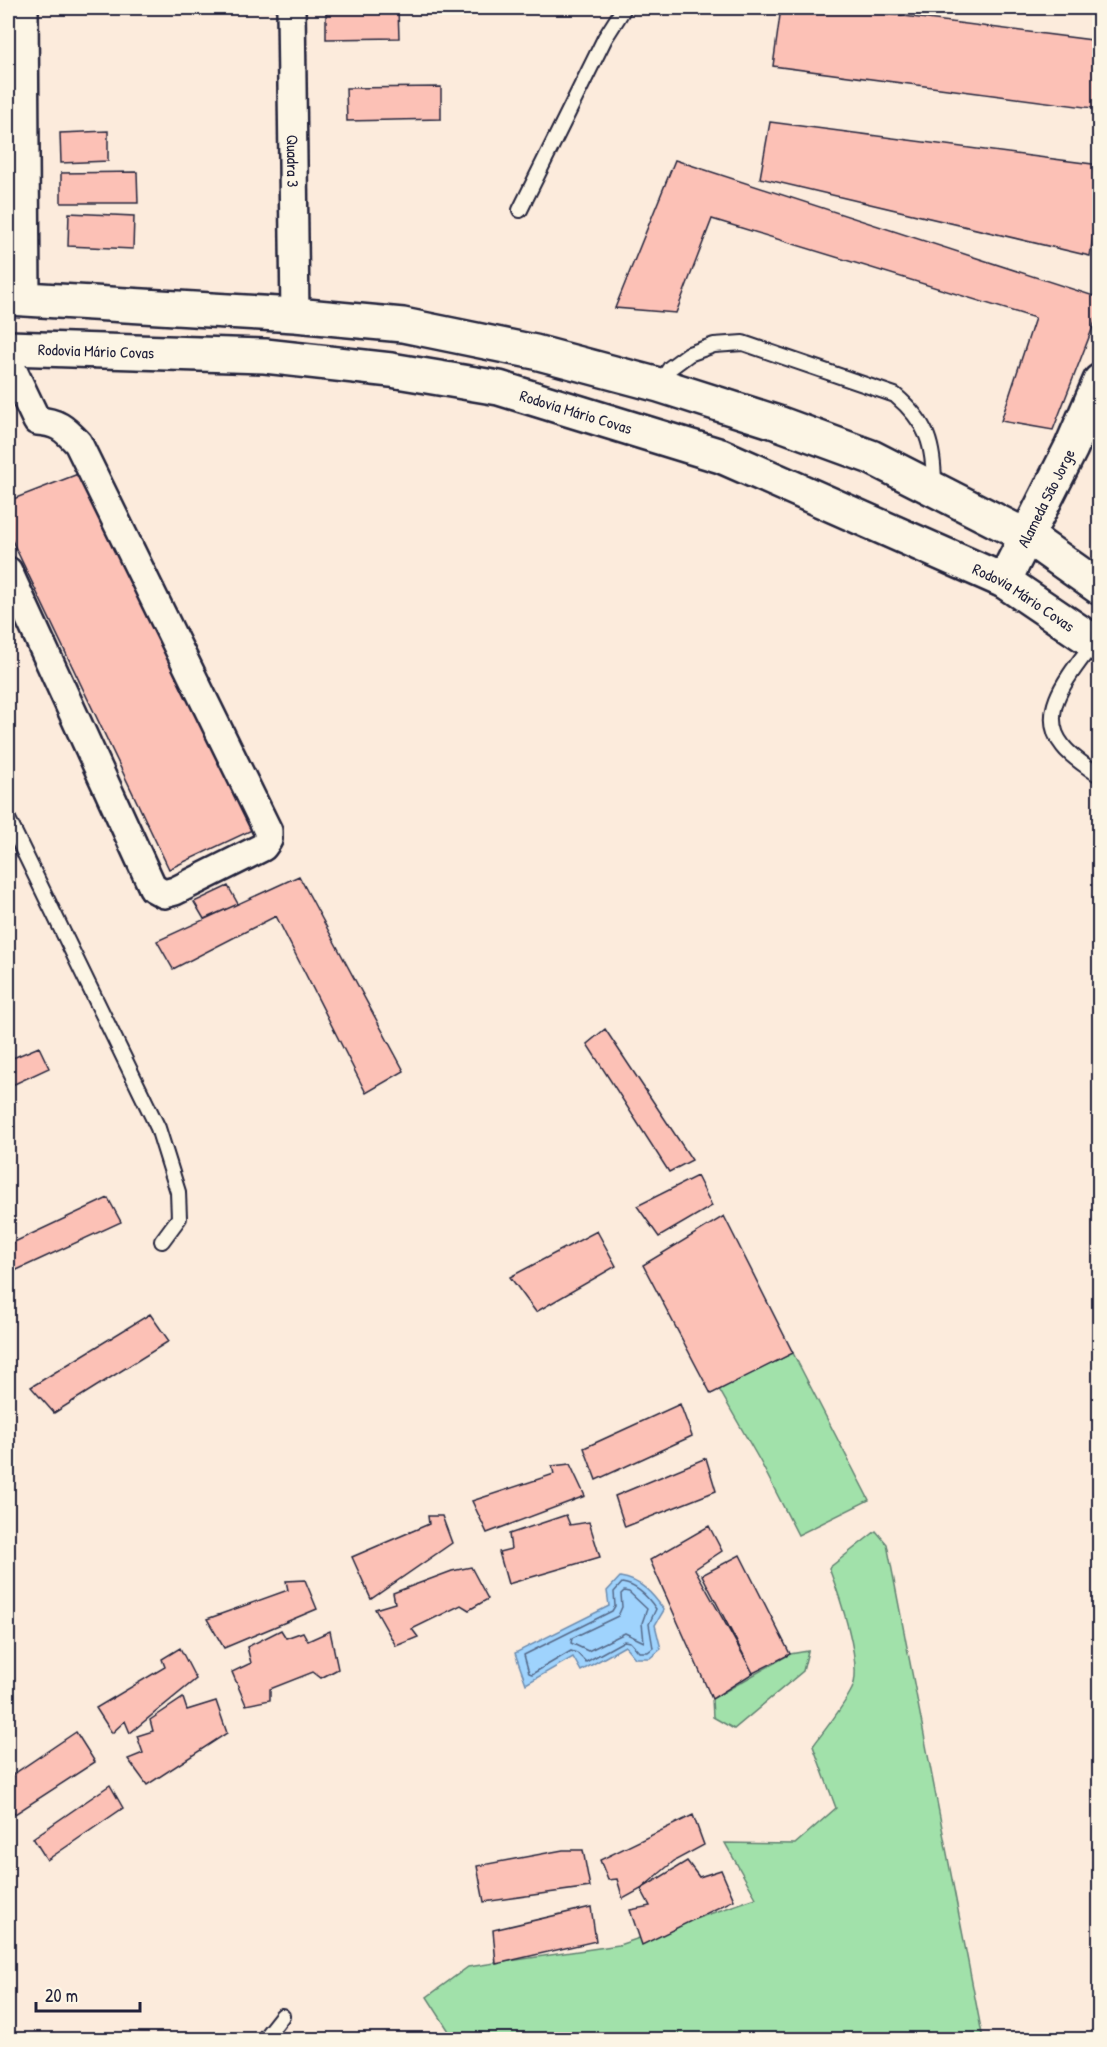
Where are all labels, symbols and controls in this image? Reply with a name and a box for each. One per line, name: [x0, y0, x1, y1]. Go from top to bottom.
street label: Quadra 3: [282, 134, 304, 187]
street label: Rodovia Mário Covas: [38, 338, 154, 364]
street label: Rodovia Mário Covas: [517, 384, 635, 439]
street label: Alameda São Jorge: [1012, 444, 1080, 551]
street label: Rodovia Mário Covas: [969, 558, 1079, 637]
scale bar: [36, 1975, 140, 2013]
text: 20 m: [45, 1983, 78, 2008]

